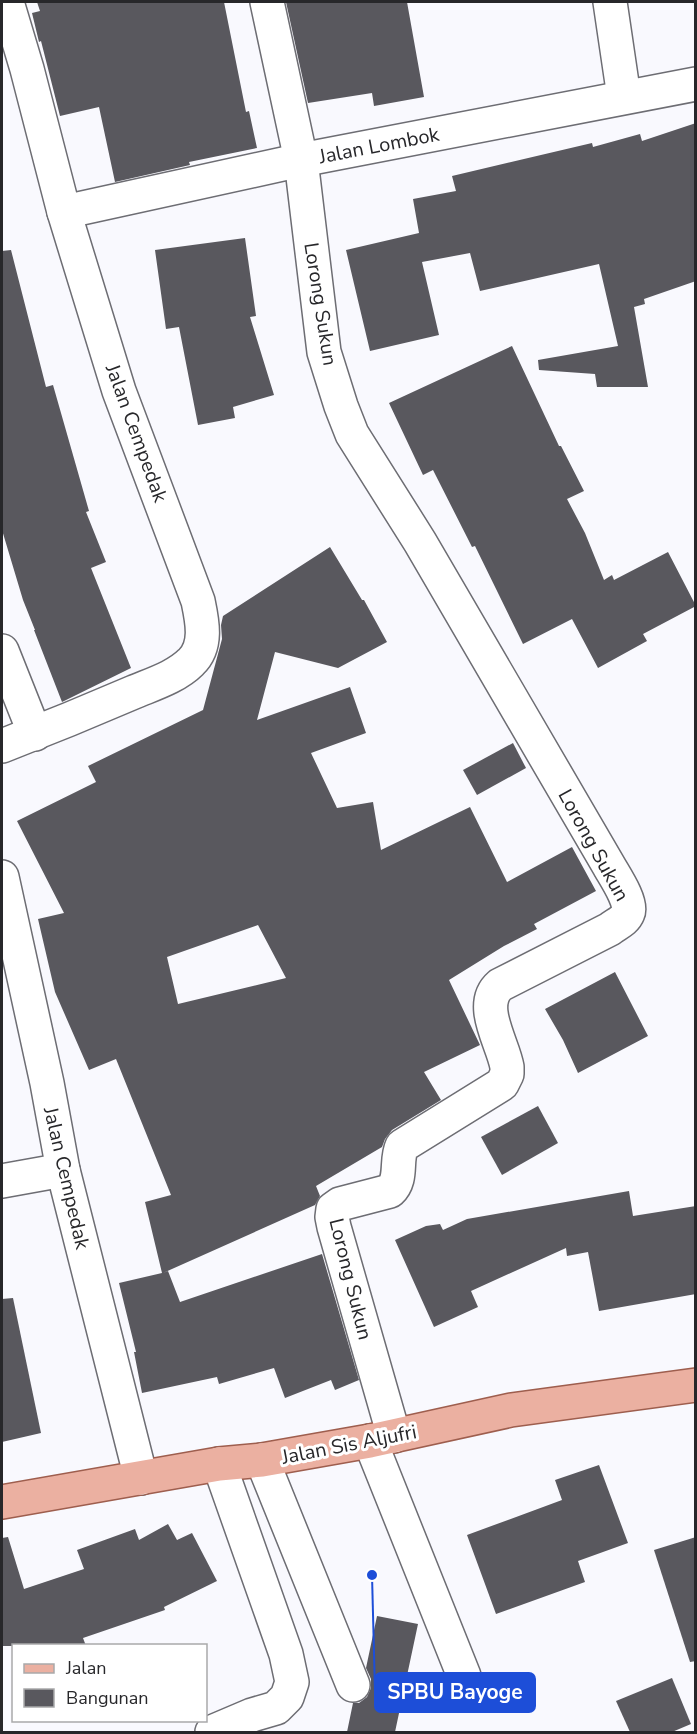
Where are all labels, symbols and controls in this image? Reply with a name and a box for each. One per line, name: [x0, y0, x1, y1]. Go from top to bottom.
street label: Jalan Lombok: [316, 120, 442, 171]
street label: Lorong Sukun: [297, 241, 344, 368]
street label: Jalan Cempedak: [99, 359, 174, 507]
street label: Lorong Sukun: [552, 784, 636, 906]
street label: Jalan Cempedak: [37, 1103, 96, 1253]
street label: Lorong Sukun: [322, 1216, 379, 1343]
street label: Jalan Sis Aljufri: [278, 1418, 419, 1471]
legend: [12, 1644, 207, 1722]
text: Jalan: [65, 1656, 106, 1680]
callout: SPBU Bayoge: [375, 1673, 535, 1712]
text: SPBU Bayoge: [387, 1678, 523, 1706]
text: Bangunan: [66, 1686, 149, 1710]

